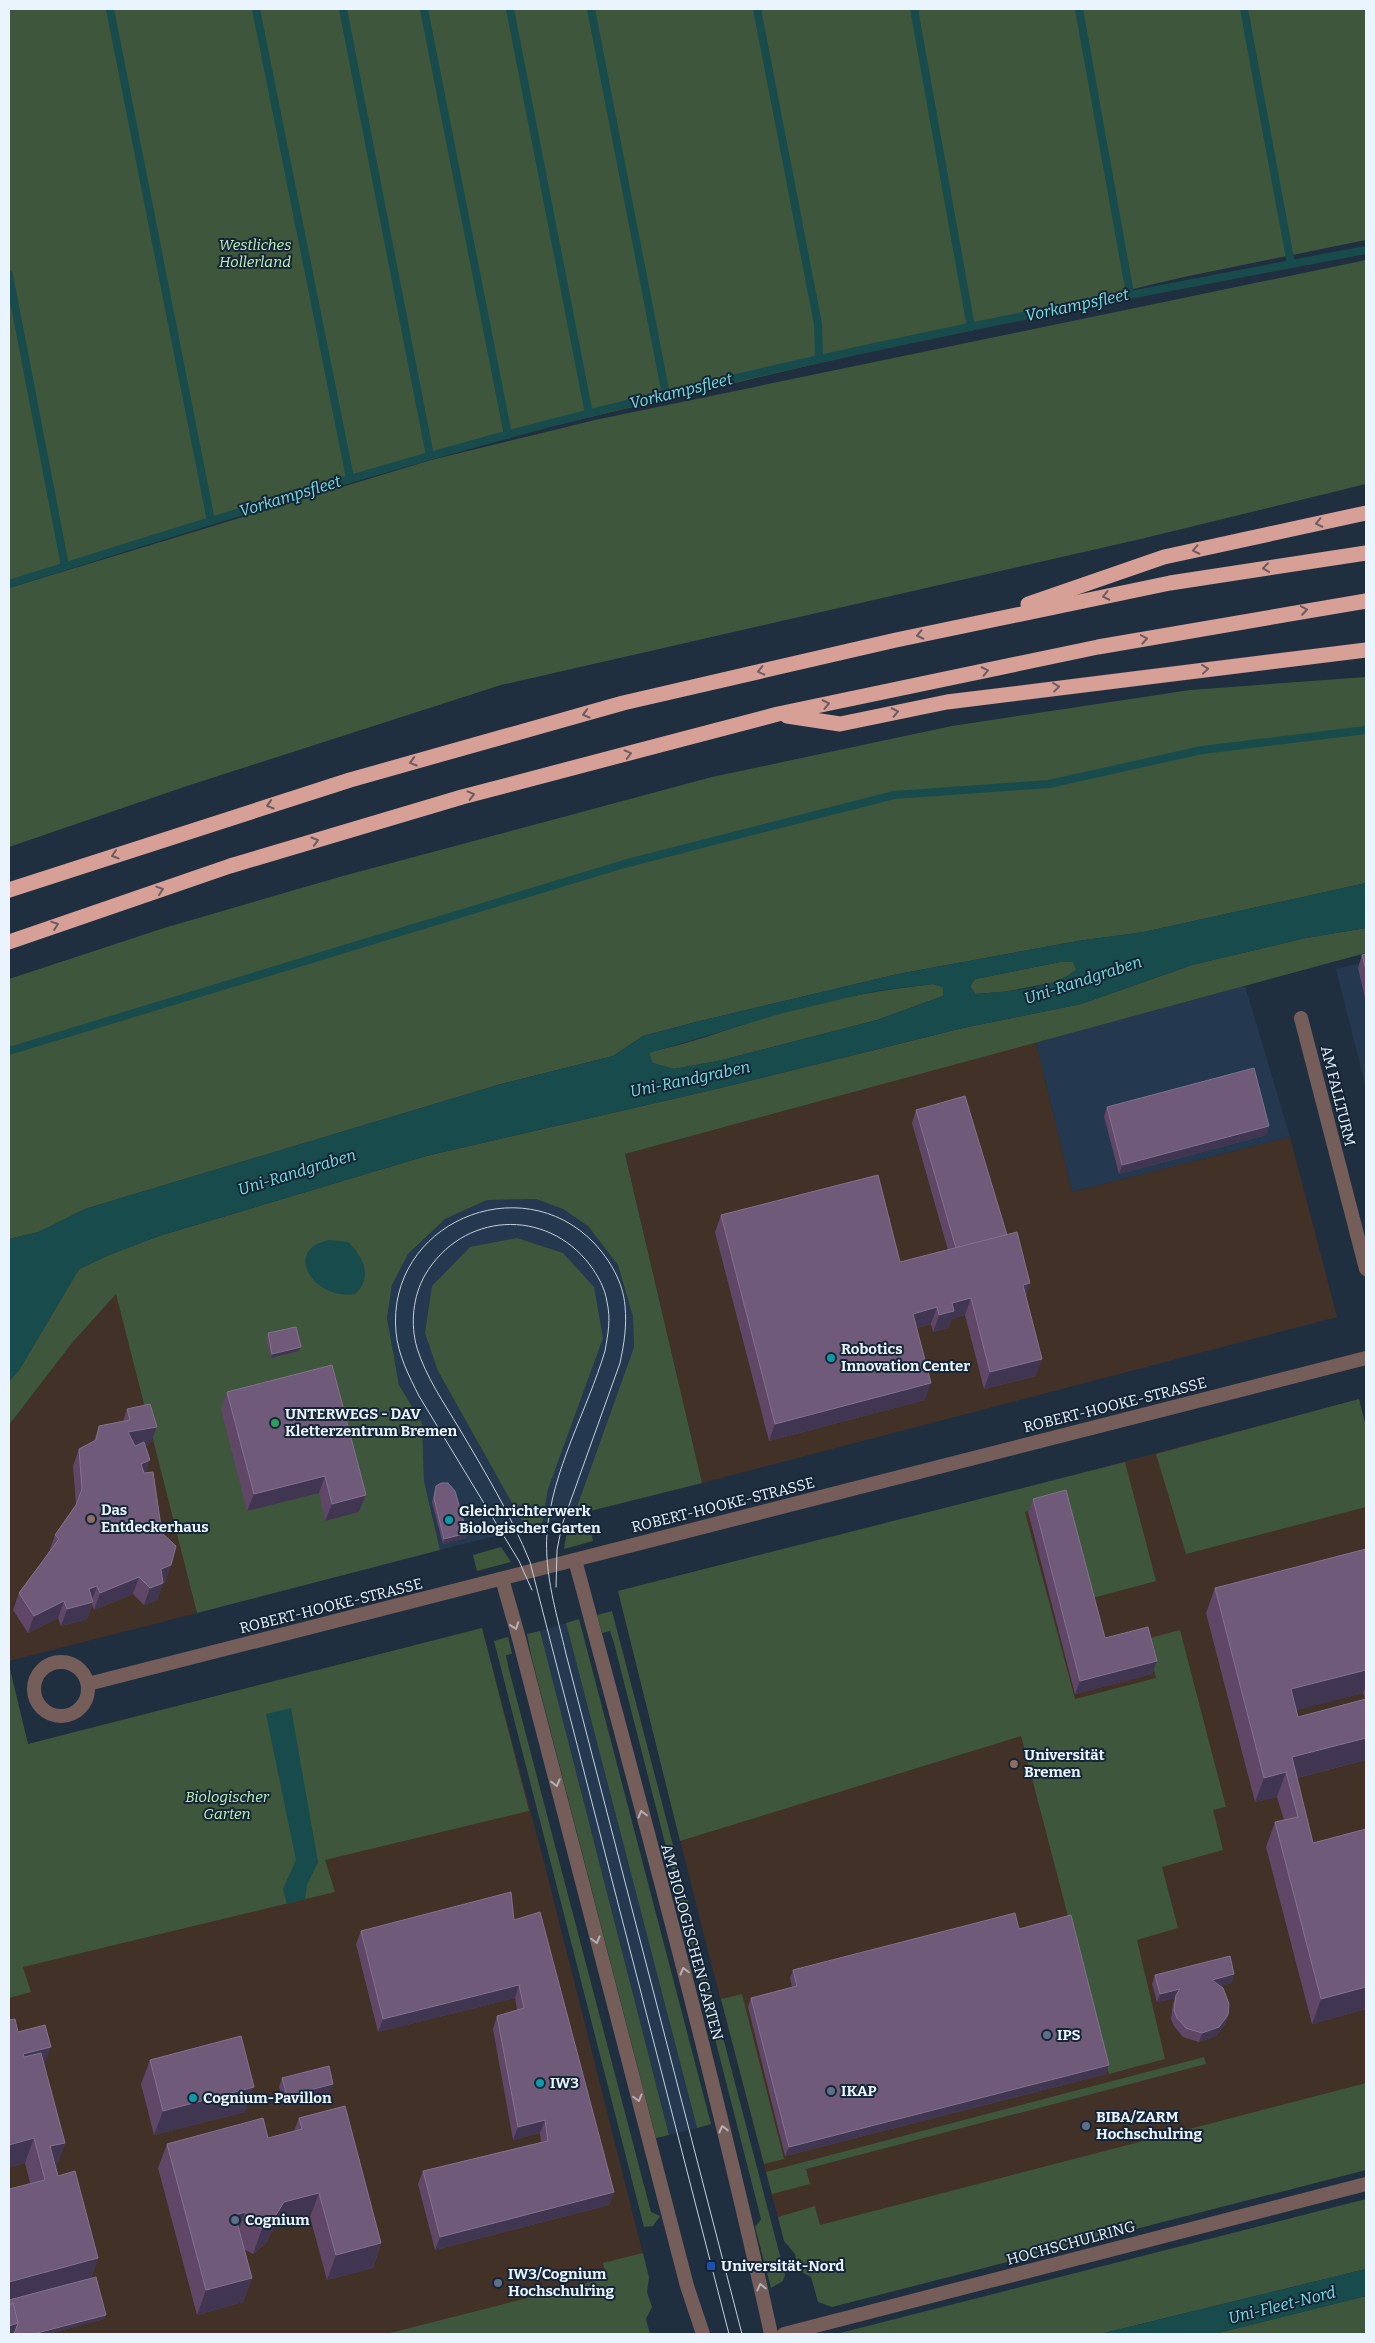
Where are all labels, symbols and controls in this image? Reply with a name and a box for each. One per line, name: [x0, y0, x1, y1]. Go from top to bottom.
park label: Westliches Hollerland: [219, 236, 291, 271]
water label: Vorkampsfleet: [1024, 285, 1131, 325]
water label: Vorkampsfleet: [628, 369, 735, 413]
water label: Vorkampsfleet: [237, 471, 343, 520]
one-way arrow: [1314, 517, 1323, 528]
one-way arrow: [1191, 544, 1200, 555]
one-way arrow: [1262, 562, 1270, 573]
one-way arrow: [1102, 590, 1110, 601]
one-way arrow: [1300, 606, 1309, 616]
one-way arrow: [915, 629, 924, 640]
one-way arrow: [1140, 634, 1149, 644]
one-way arrow: [1201, 664, 1209, 675]
one-way arrow: [757, 665, 766, 676]
one-way arrow: [981, 666, 990, 677]
one-way arrow: [1052, 682, 1060, 693]
one-way arrow: [822, 699, 831, 710]
one-way arrow: [583, 708, 591, 718]
one-way arrow: [891, 708, 900, 718]
one-way arrow: [623, 749, 631, 759]
one-way arrow: [409, 757, 418, 767]
one-way arrow: [466, 790, 474, 800]
one-way arrow: [266, 799, 274, 809]
one-way arrow: [310, 836, 318, 846]
one-way arrow: [111, 849, 120, 859]
one-way arrow: [155, 885, 163, 895]
one-way arrow: [50, 921, 58, 931]
water label: Uni-Randgraben: [1022, 952, 1144, 1008]
street label: AM FALLTURM: [1317, 1044, 1359, 1148]
water label: Uni-Randgraben: [628, 1057, 752, 1101]
water label: Uni-Randgraben: [236, 1145, 358, 1199]
place label: Robotics Innovation Center: [841, 1340, 970, 1375]
marker: Robotics Innovation Center: [825, 1352, 837, 1364]
street label: ROBERT-HOOKE-STRASSE: [1022, 1374, 1208, 1436]
place label: UNTERWEGS - DAV Kletterzentrum Bremen: [285, 1405, 458, 1440]
marker: UNTERWEGS - DAV Kletterzentrum Bremen: [269, 1417, 281, 1429]
street label: ROBERT-HOOKE-STRASSE: [630, 1474, 816, 1536]
place label: Das Entdeckerhaus: [101, 1501, 209, 1536]
place label: Gleichrichterwerk Biologischer Garten: [459, 1502, 601, 1537]
marker: Das Entdeckerhaus: [85, 1513, 97, 1525]
marker: Gleichrichterwerk Biologischer Garten: [443, 1514, 455, 1526]
street label: ROBERT-HOOKE-STRASSE: [238, 1575, 424, 1637]
one-way arrow: [509, 1621, 519, 1630]
place label: Universität Bremen: [1024, 1746, 1105, 1781]
marker: Universität Bremen: [1008, 1758, 1020, 1770]
one-way arrow: [550, 1779, 560, 1787]
park label: Biologischer Garten: [185, 1788, 270, 1823]
one-way arrow: [637, 1809, 648, 1818]
street label: AM BIOLOGISCHEN GARTEN: [657, 1842, 727, 2042]
one-way arrow: [591, 1936, 601, 1944]
one-way arrow: [679, 1967, 689, 1975]
place label: IPS: [1057, 2026, 1081, 2044]
marker: IPS: [1041, 2029, 1053, 2041]
place label: IW3: [550, 2074, 579, 2092]
marker: IW3: [534, 2077, 546, 2089]
place label: IKAP: [841, 2082, 877, 2100]
marker: IKAP: [825, 2085, 837, 2097]
place label: Cognium-Pavillon: [203, 2089, 332, 2107]
marker: Cognium-Pavillon: [187, 2092, 199, 2104]
one-way arrow: [632, 2093, 642, 2101]
place label: BIBA/ZARM Hochschulring: [1096, 2108, 1203, 2143]
marker: BIBA/ZARM Hochschulring: [1080, 2120, 1092, 2132]
one-way arrow: [718, 2124, 729, 2133]
place label: Cognium: [245, 2211, 310, 2229]
marker: Cognium: [229, 2214, 241, 2226]
street label: HOCHSCHULRING: [1005, 2217, 1137, 2269]
place label: Universität-Nord: [721, 2257, 844, 2275]
marker: Universität-Nord: [705, 2260, 717, 2272]
place label: IW3/Cognium Hochschulring: [508, 2265, 615, 2300]
marker: IW3/Cognium Hochschulring: [492, 2277, 504, 2289]
one-way arrow: [756, 2282, 766, 2291]
water label: Uni-Fleet-Nord: [1226, 2282, 1338, 2328]

